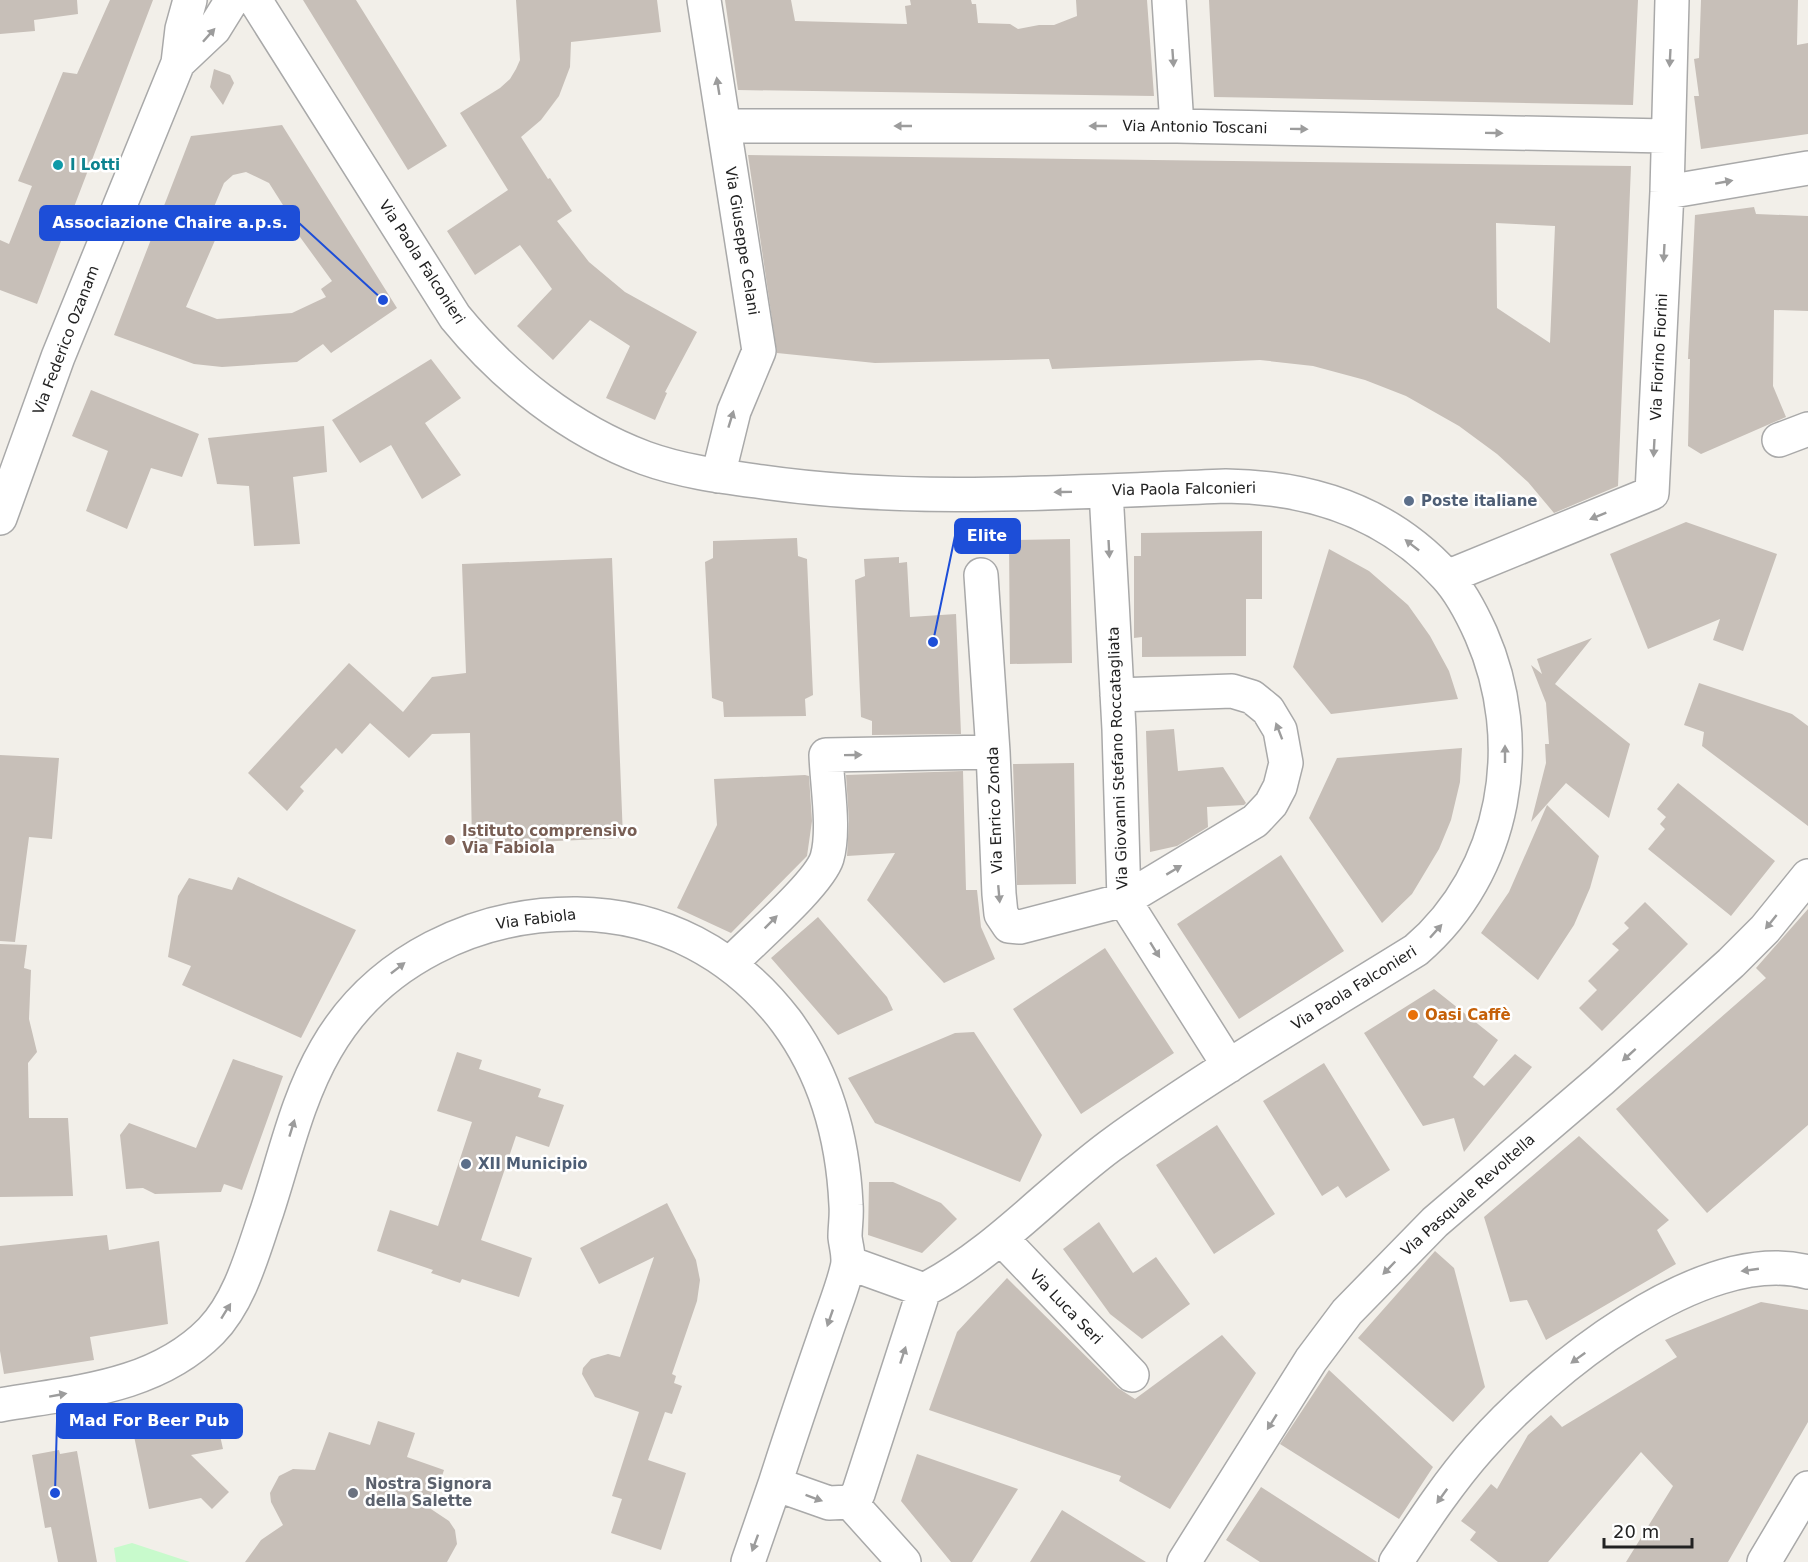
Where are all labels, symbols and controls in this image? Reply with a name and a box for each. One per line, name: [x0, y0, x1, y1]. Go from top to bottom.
one-way arrow: [202, 27, 216, 42]
one-way arrow: [1168, 49, 1178, 68]
one-way arrow: [1665, 49, 1674, 68]
one-way arrow: [713, 76, 722, 95]
street label: Via Antonio Toscani: [1122, 117, 1268, 137]
one-way arrow: [893, 121, 912, 131]
one-way arrow: [1088, 121, 1107, 131]
one-way arrow: [1289, 124, 1308, 134]
one-way arrow: [1484, 128, 1503, 138]
place label: I Lotti: [70, 156, 120, 174]
marker: I Lotti: [51, 158, 65, 172]
street label: Via Giuseppe Celani: [721, 165, 763, 317]
one-way arrow: [1715, 178, 1734, 187]
street label: Via Paola Falconieri: [375, 197, 469, 327]
callout: Associazione Chaire a.p.s.: [40, 206, 299, 240]
text: Associazione Chaire a.p.s.: [52, 213, 288, 232]
one-way arrow: [1659, 244, 1668, 263]
street label: Via Federico Ozanam: [29, 263, 103, 417]
street label: Via Fiorino Fiorini: [1647, 293, 1671, 421]
one-way arrow: [727, 410, 736, 428]
one-way arrow: [1650, 439, 1659, 458]
street label: Via Paola Falconieri: [1112, 479, 1256, 499]
one-way arrow: [1053, 487, 1072, 496]
place label: Poste italiane: [1421, 492, 1537, 510]
marker: Poste italiane: [1402, 494, 1416, 508]
one-way arrow: [1589, 512, 1607, 521]
callout: Elite: [955, 519, 1020, 553]
text: Elite: [967, 526, 1007, 545]
one-way arrow: [1404, 539, 1420, 552]
one-way arrow: [1105, 540, 1114, 559]
street label: Via Giovanni Stefano Roccatagliata: [1104, 626, 1132, 890]
one-way arrow: [1274, 722, 1284, 740]
one-way arrow: [1500, 744, 1510, 763]
street label: Via Enrico Zonda: [984, 746, 1006, 874]
one-way arrow: [843, 750, 862, 759]
place label: Istituto comprensivo Via Fabiola: [462, 822, 637, 857]
marker: Istituto comprensivo Via Fabiola: [443, 833, 457, 847]
one-way arrow: [1166, 865, 1183, 875]
one-way arrow: [994, 885, 1004, 904]
street label: Via Fabiola: [495, 905, 577, 933]
one-way arrow: [1766, 914, 1778, 929]
one-way arrow: [764, 915, 778, 930]
one-way arrow: [1429, 924, 1442, 939]
one-way arrow: [1150, 942, 1161, 958]
street label: Via Paola Falconieri: [1288, 942, 1420, 1034]
one-way arrow: [391, 963, 406, 975]
place label: Oasi Caffè: [1425, 1006, 1511, 1024]
marker: Oasi Caffè: [1406, 1008, 1420, 1022]
one-way arrow: [1622, 1048, 1637, 1061]
one-way arrow: [288, 1119, 298, 1137]
street label: Via Pasquale Revoltella: [1397, 1130, 1539, 1260]
place label: XII Municipio: [478, 1155, 588, 1173]
marker: XII Municipio: [459, 1157, 473, 1171]
one-way arrow: [1382, 1260, 1396, 1275]
street label: Via Luca Seri: [1026, 1266, 1106, 1348]
one-way arrow: [1740, 1266, 1759, 1275]
one-way arrow: [220, 1303, 231, 1319]
one-way arrow: [825, 1309, 835, 1327]
one-way arrow: [899, 1346, 908, 1364]
one-way arrow: [1570, 1352, 1586, 1364]
one-way arrow: [48, 1390, 67, 1399]
callout: Mad For Beer Pub: [57, 1404, 242, 1438]
text: Mad For Beer Pub: [69, 1411, 229, 1430]
one-way arrow: [1266, 1414, 1277, 1431]
place label: Nostra Signora della Salette: [365, 1475, 492, 1510]
marker: Nostra Signora della Salette: [346, 1486, 360, 1500]
one-way arrow: [1436, 1489, 1448, 1504]
one-way arrow: [805, 1494, 823, 1504]
scale bar: [1604, 1511, 1692, 1549]
text: 20 m: [1613, 1521, 1659, 1542]
one-way arrow: [749, 1534, 759, 1552]

